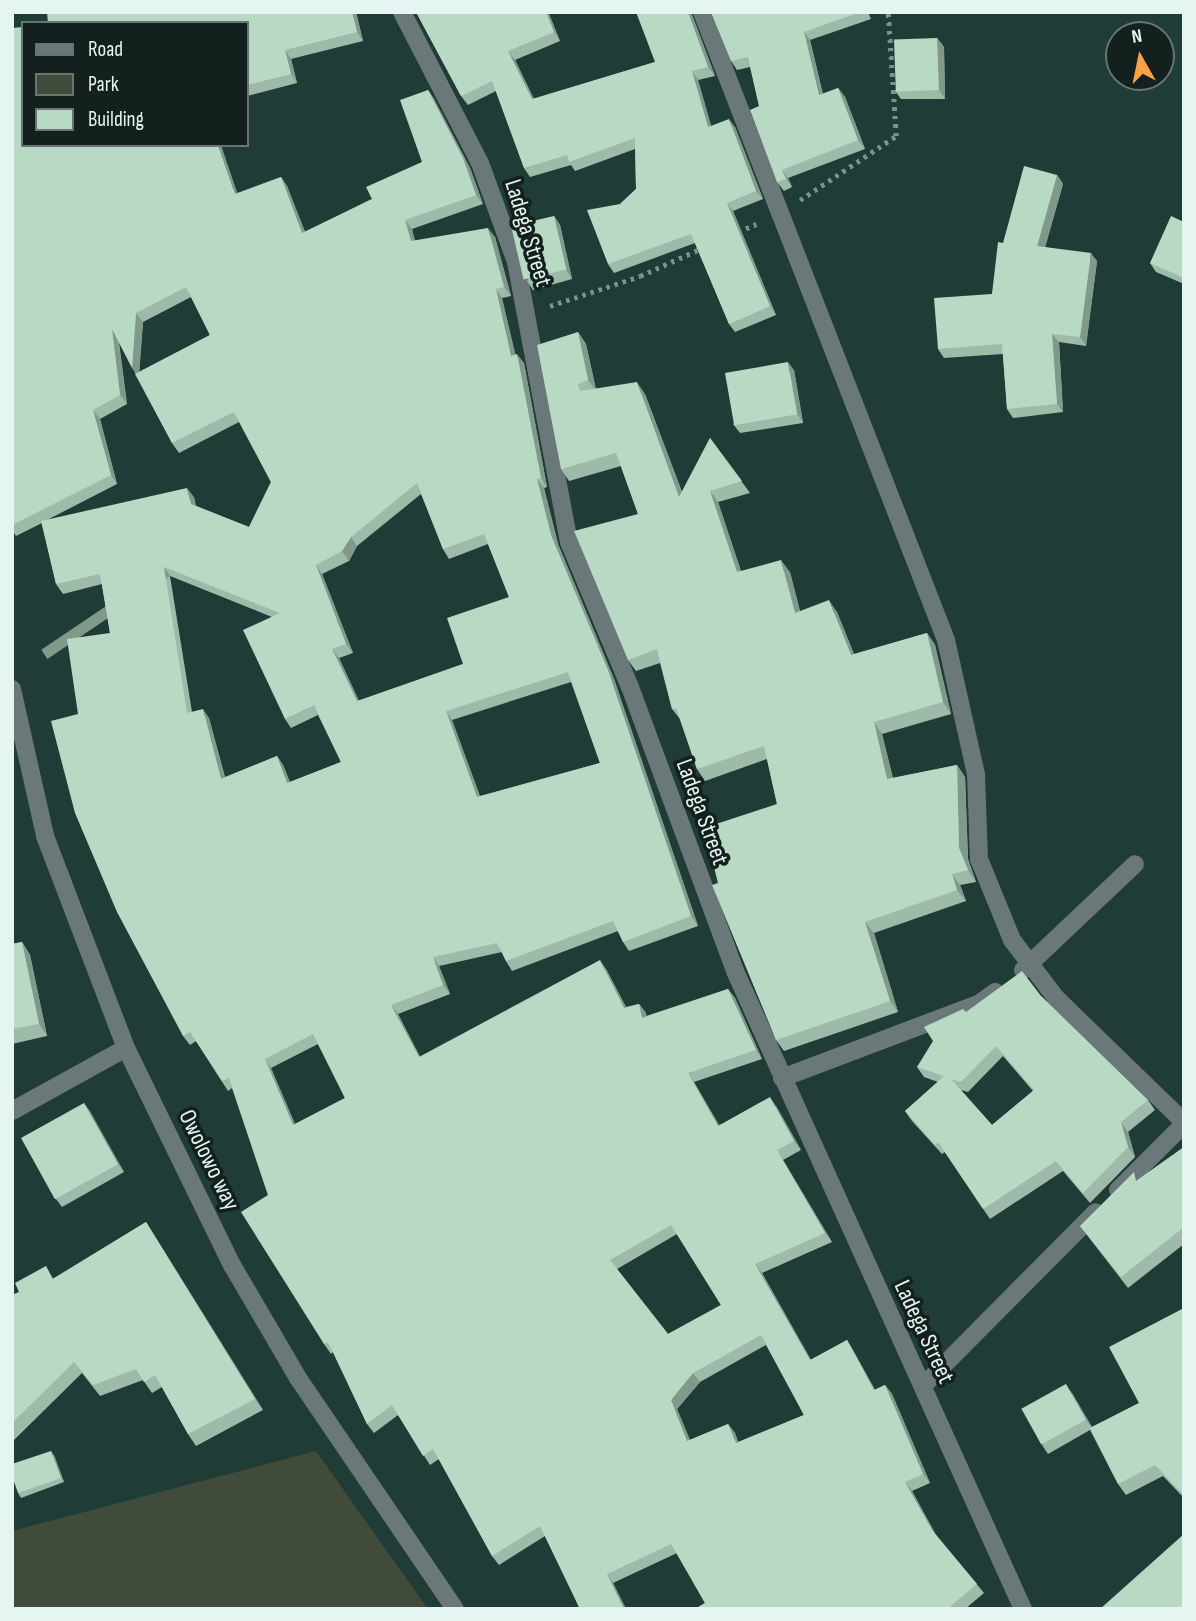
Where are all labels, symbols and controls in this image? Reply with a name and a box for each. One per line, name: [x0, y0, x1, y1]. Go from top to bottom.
legend: [21, 21, 248, 147]
north arrow: [1105, 21, 1175, 91]
text: N: [1130, 25, 1144, 49]
text: Road: [88, 37, 123, 62]
text: Park: [88, 72, 119, 97]
text: Building: [88, 107, 144, 132]
street label: Ladega Street: [498, 176, 558, 290]
street label: Ladega Street: [670, 755, 734, 869]
street label: Owolowo way: [172, 1105, 246, 1215]
street label: Ladega Street: [888, 1276, 960, 1388]

